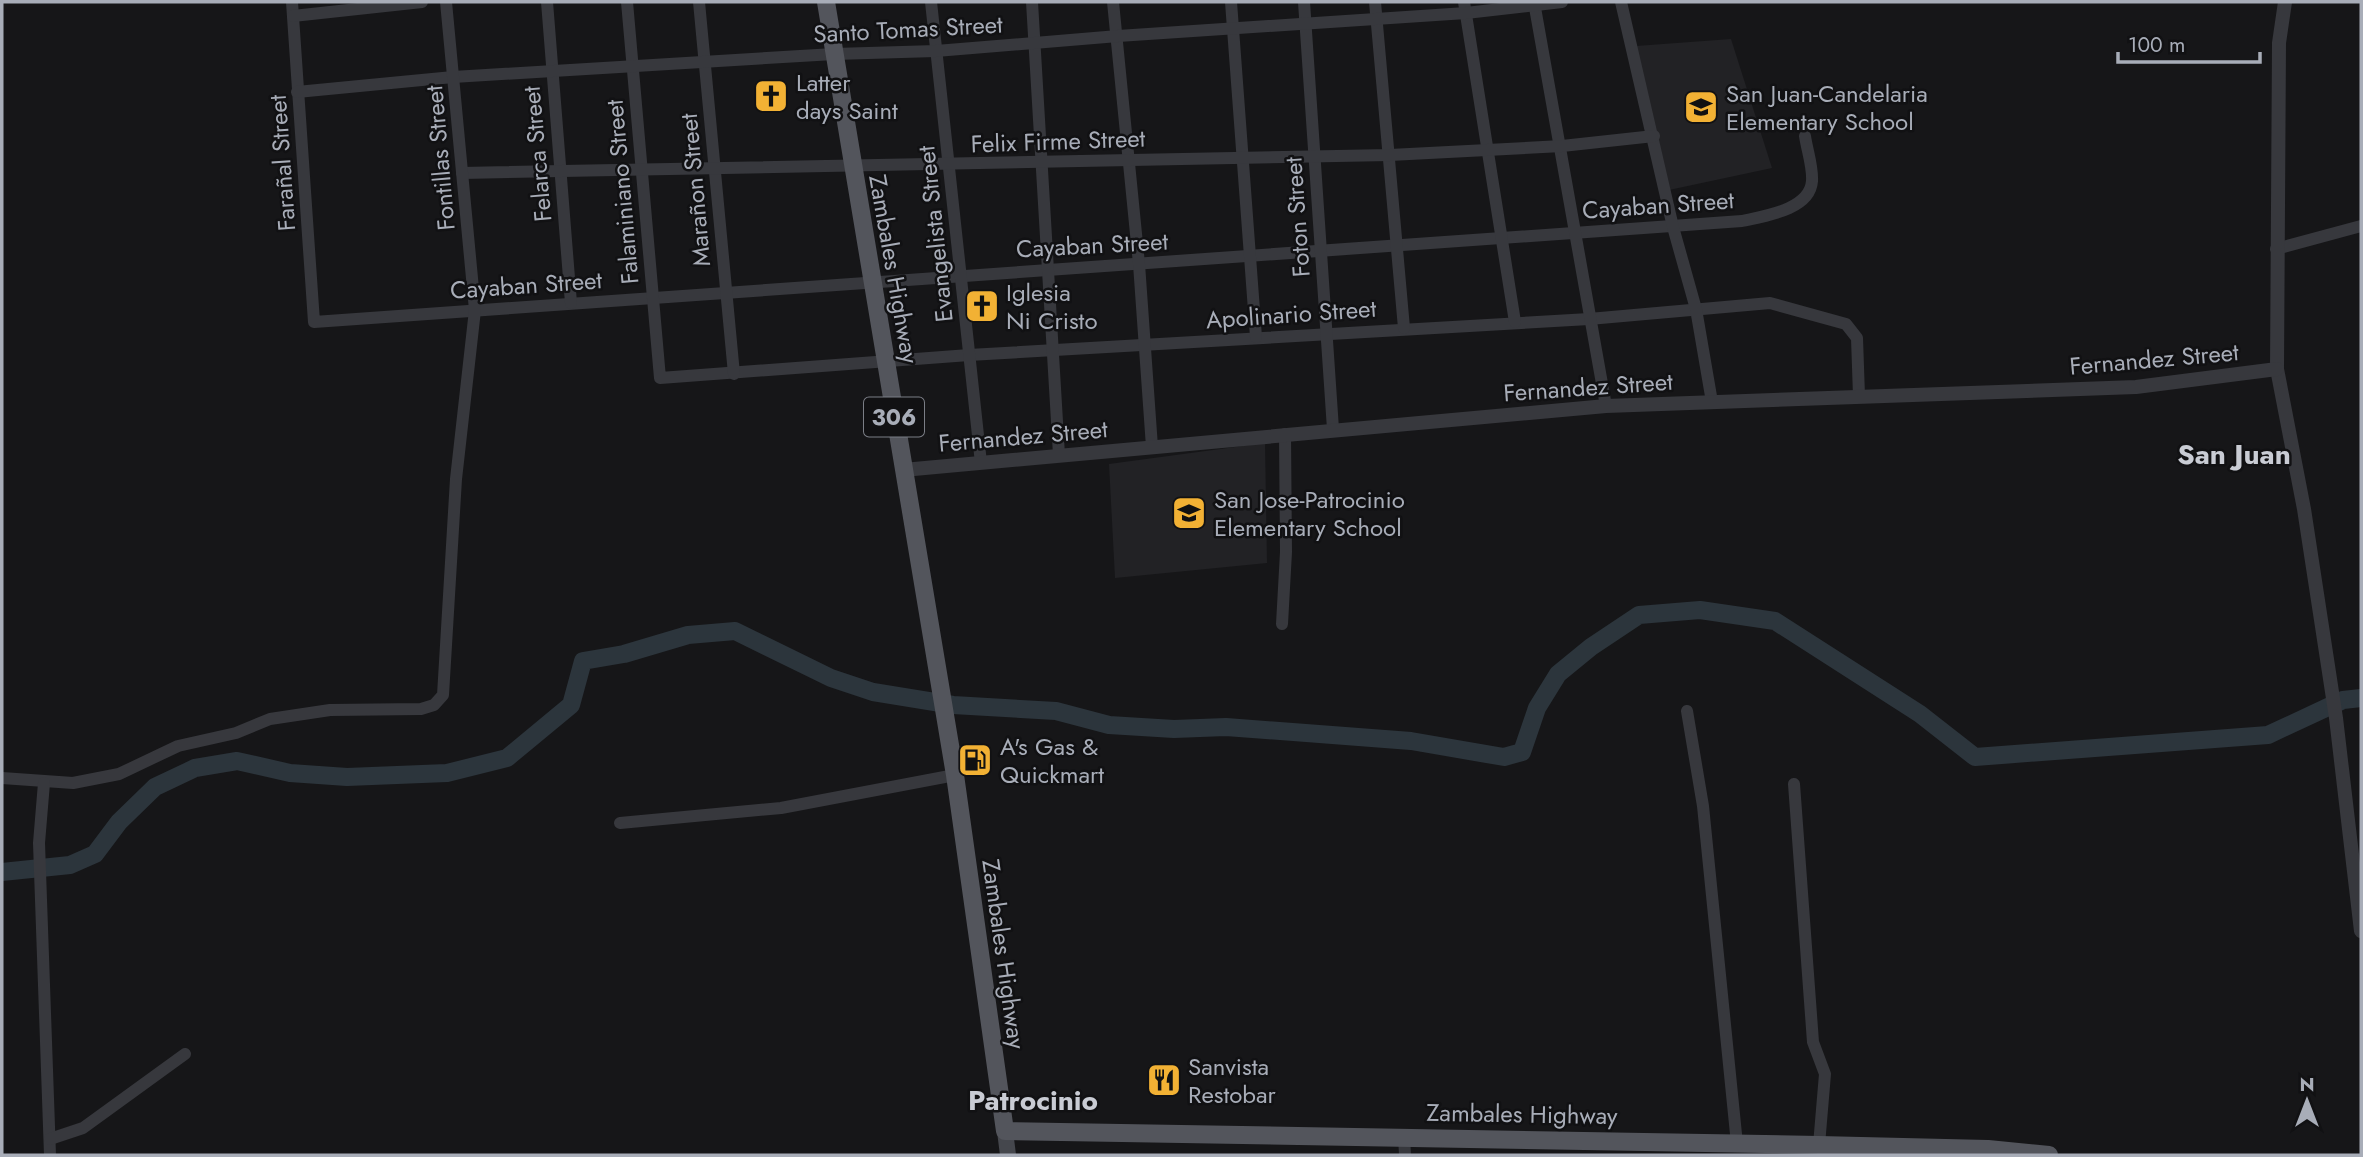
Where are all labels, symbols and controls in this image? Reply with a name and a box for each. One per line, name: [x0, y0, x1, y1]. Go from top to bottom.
street label: Santo Tomas Street: [812, 7, 1004, 51]
scale bar: [2118, 21, 2260, 65]
text: 100 m: [2128, 30, 2185, 60]
place label: Latter days Saint: [796, 65, 898, 128]
place label: San Juan-Candelaria Elementary School: [1726, 76, 1928, 139]
church icon: Latter days Saint: [752, 77, 790, 115]
street label: Fontillas Street: [416, 84, 464, 232]
street label: Felarca Street: [514, 84, 560, 223]
school or university icon: San Juan-Candelaria Elementary School: [1682, 88, 1720, 126]
street label: Farañal Street: [260, 93, 304, 232]
street label: Falaminiano Street: [596, 98, 648, 286]
street label: Marañon Street: [671, 112, 719, 268]
street label: Felix Firme Street: [970, 120, 1146, 162]
street label: Evangelista Street: [908, 144, 962, 324]
street label: Foton Street: [1275, 156, 1319, 278]
street label: Zambales Highway: [860, 172, 928, 367]
street label: Cayaban Street: [1581, 182, 1735, 228]
street label: Cayaban Street: [1015, 224, 1169, 266]
street label: Cayaban Street: [449, 262, 603, 308]
place label: Iglesia Ni Cristo: [1006, 275, 1098, 338]
church icon: Iglesia Ni Cristo: [963, 287, 1001, 325]
street label: Apolinario Street: [1205, 291, 1378, 337]
street label: Fernandez Street: [2068, 334, 2240, 384]
street label: Fernandez Street: [1502, 364, 1674, 410]
road number: 306: [864, 398, 924, 436]
street label: Fernandez Street: [937, 411, 1109, 461]
district label: San Juan: [2177, 434, 2291, 475]
place label: San Jose-Patrocinio Elementary School: [1214, 482, 1405, 545]
school or university icon: San Jose-Patrocinio Elementary School: [1170, 494, 1208, 532]
place label: A's Gas & Quickmart: [1000, 729, 1104, 792]
fuel station icon: A's Gas & Quickmart: [956, 741, 994, 779]
street label: Zambales Highway: [973, 857, 1035, 1052]
place label: Sanvista Restobar: [1188, 1049, 1277, 1112]
restaurant icon: Sanvista Restobar: [1145, 1061, 1183, 1099]
north arrow: [2272, 1066, 2342, 1136]
text: N: [2299, 1071, 2315, 1098]
district label: Patrocinio: [968, 1080, 1098, 1121]
street label: Zambales Highway: [1426, 1095, 1618, 1133]

